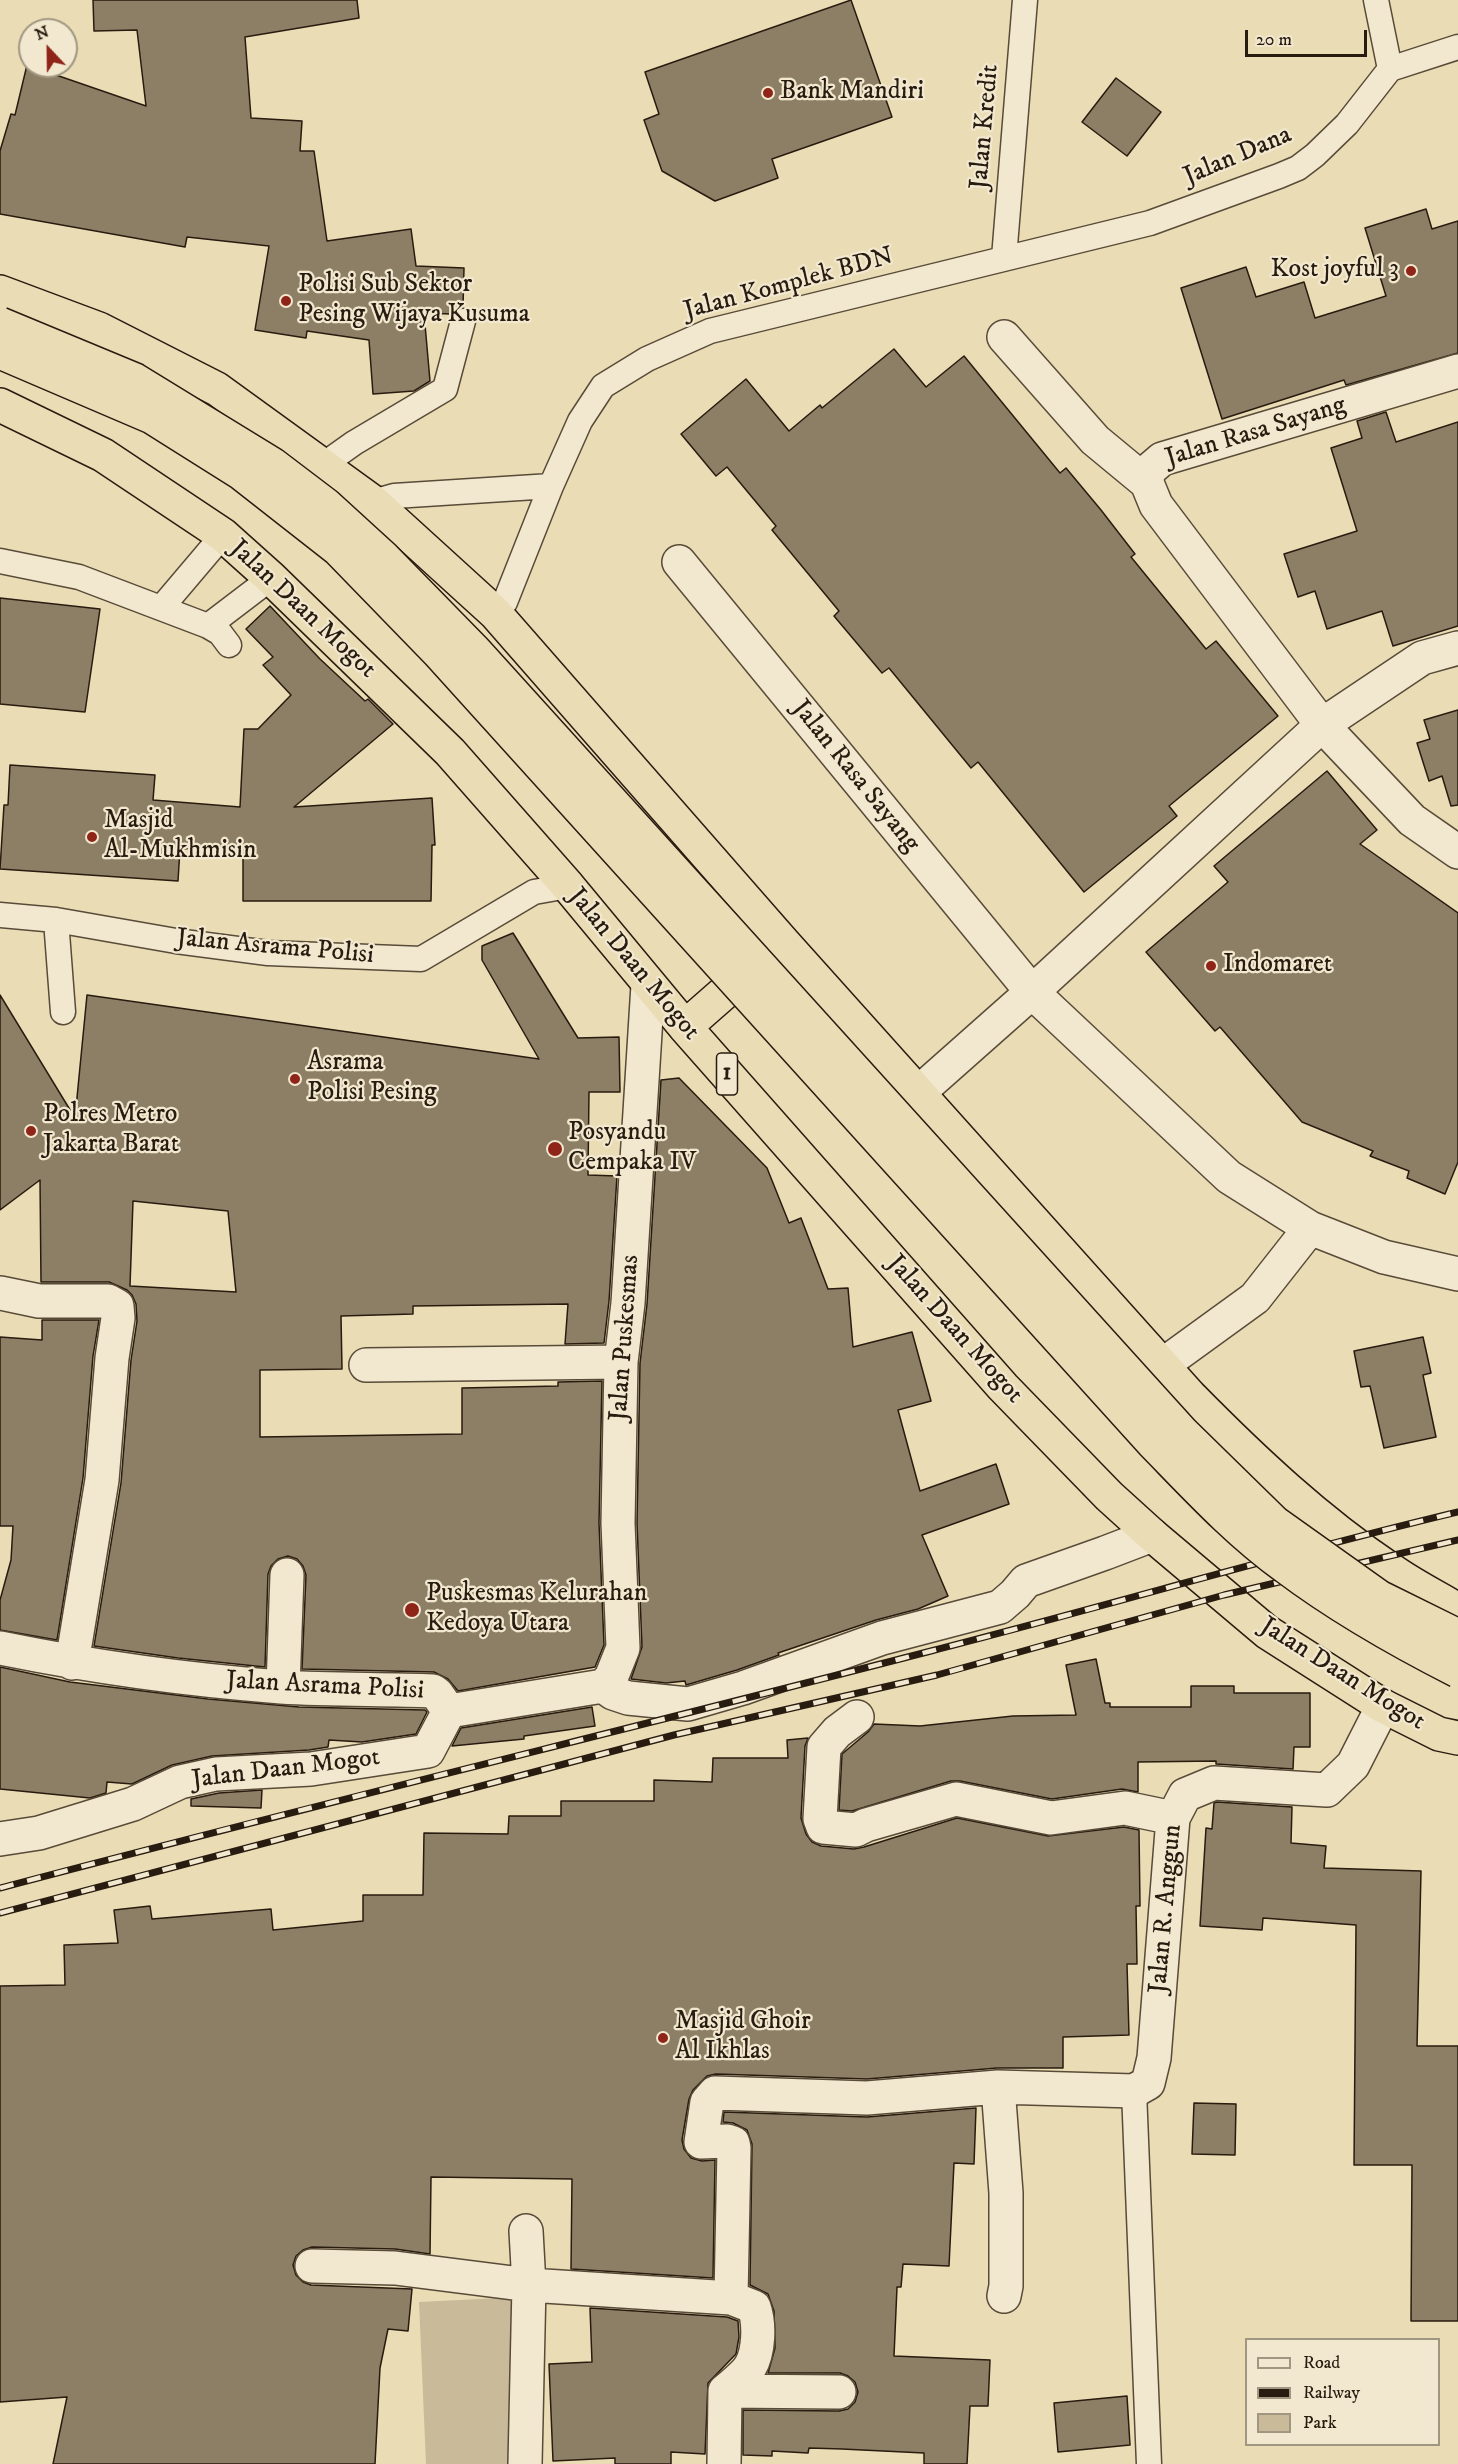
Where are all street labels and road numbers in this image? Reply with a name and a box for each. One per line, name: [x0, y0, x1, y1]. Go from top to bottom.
street label: Jalan Kredit: [965, 63, 1007, 191]
street label: Jalan Dana: [1179, 120, 1297, 194]
street label: Jalan Komplek BDN: [681, 242, 897, 328]
street label: Jalan Rasa Sayang: [1162, 391, 1350, 475]
street label: Jalan Daan Mogot: [222, 534, 382, 686]
street label: Jalan Rasa Sayang: [784, 695, 926, 859]
street label: Jalan Daan Mogot: [560, 883, 706, 1047]
street label: Jalan Asrama Polisi: [175, 924, 375, 972]
road number: 1: [716, 1053, 738, 1095]
street label: Jalan Daan Mogot: [879, 1249, 1029, 1411]
street label: Jalan Puskesmas: [605, 1254, 647, 1422]
street label: Jalan Daan Mogot: [1254, 1612, 1430, 1738]
street label: Jalan Asrama Polisi: [225, 1666, 425, 1708]
street label: Jalan Daan Mogot: [190, 1743, 382, 1797]
street label: Jalan R. Anggun: [1144, 1823, 1190, 1995]

